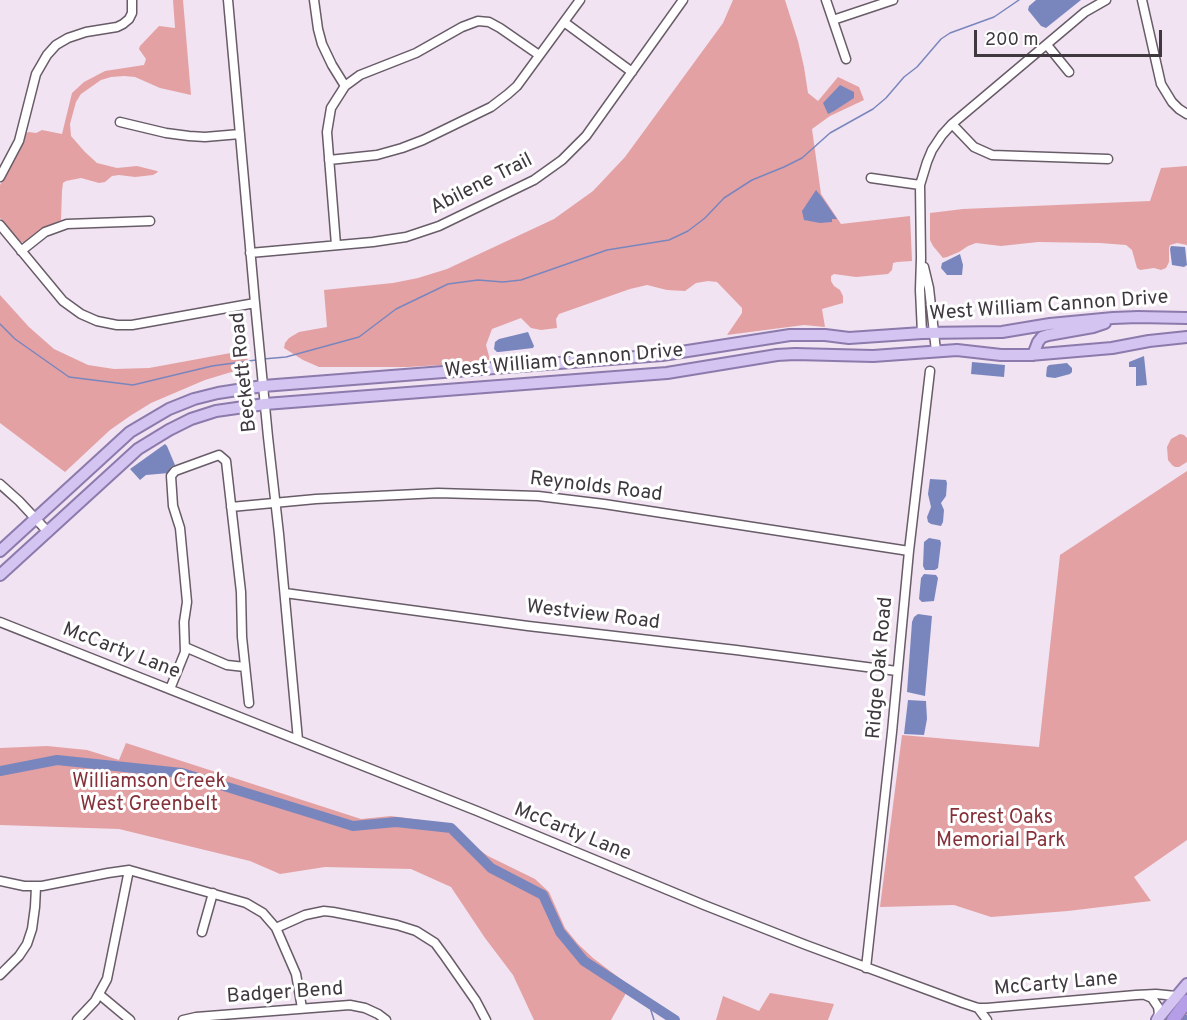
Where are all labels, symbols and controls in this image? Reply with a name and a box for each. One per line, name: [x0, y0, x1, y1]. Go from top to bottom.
scale bar: [977, 18, 1164, 56]
text: 200 m: [985, 29, 1038, 52]
street label: Abilene Trail: [427, 149, 537, 221]
street label: West William Cannon Drive: [929, 287, 1169, 327]
street label: Beckett Road: [227, 311, 263, 433]
street label: West William Cannon Drive: [444, 340, 684, 384]
street label: Reynolds Road: [528, 468, 664, 508]
street label: Westview Road: [525, 596, 661, 636]
street label: Ridge Oak Road: [863, 596, 899, 740]
street label: McCarty Lane: [59, 619, 183, 685]
park label: Williamson Creek West Greenbelt: [72, 771, 226, 818]
street label: McCarty Lane: [510, 799, 634, 867]
park label: Forest Oaks Memorial Park: [936, 807, 1066, 854]
street label: McCarty Lane: [993, 968, 1119, 1002]
street label: Badger Bend: [226, 978, 344, 1010]

